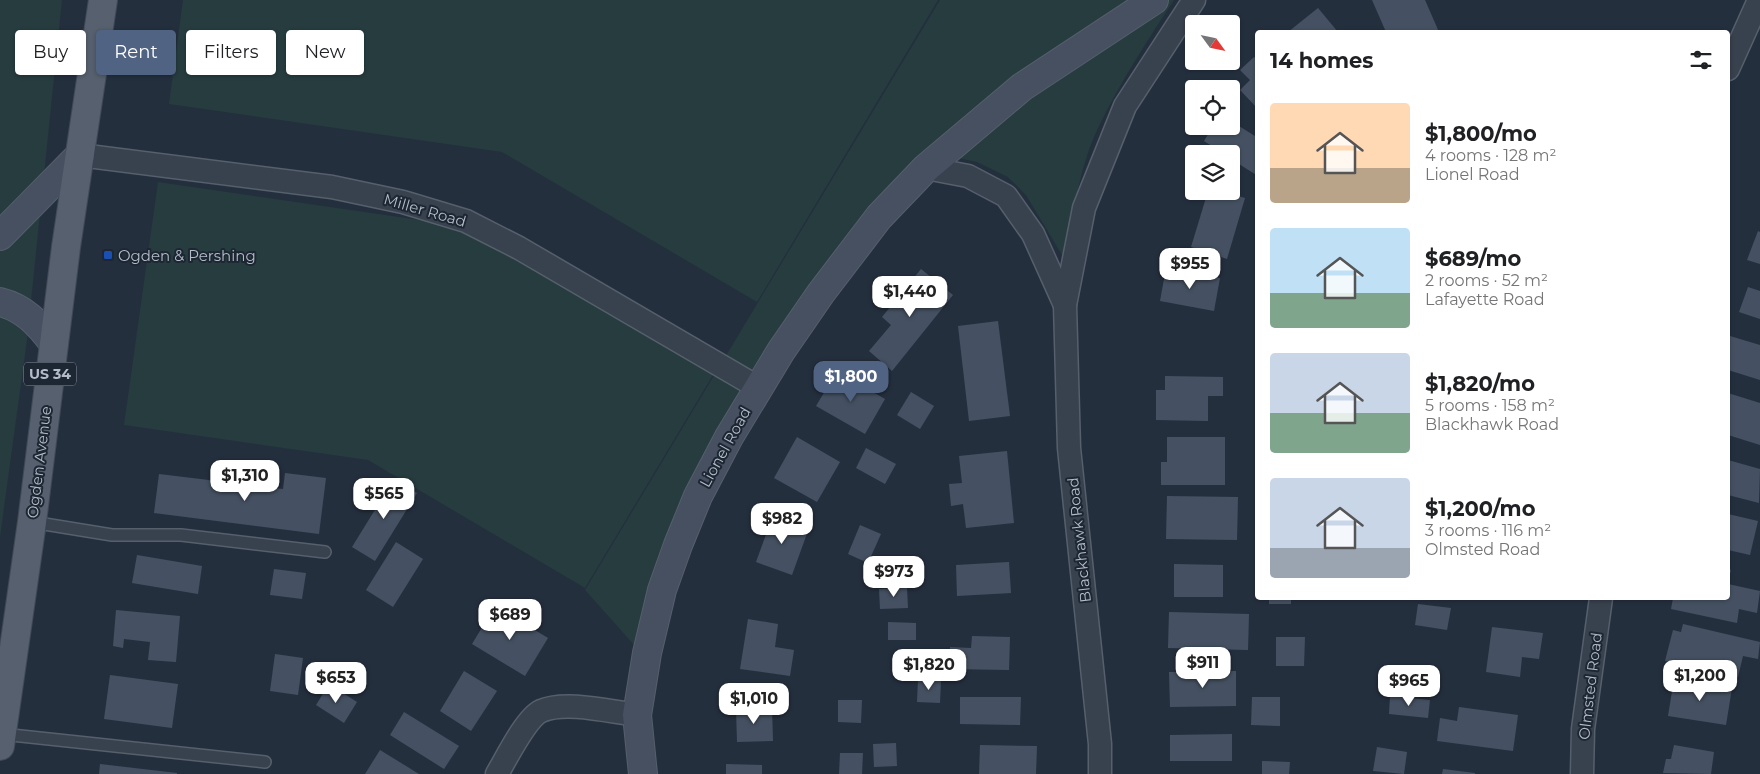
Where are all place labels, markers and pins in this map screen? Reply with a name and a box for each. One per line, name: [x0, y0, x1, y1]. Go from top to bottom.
place label: Ogden & Pershing: [118, 246, 256, 265]
pin: $955: [1160, 248, 1220, 290]
marker: Ogden & Pershing: [102, 249, 114, 261]
pin: $1,440: [869, 276, 951, 318]
pin: $1,800: [810, 360, 892, 403]
pin: $1,310: [204, 460, 286, 502]
pin: $565: [354, 478, 414, 520]
pin: $982: [752, 502, 812, 545]
pin: $973: [864, 556, 924, 598]
pin: $689: [480, 598, 540, 641]
pin: $911: [1173, 646, 1233, 689]
pin: $1,820: [888, 648, 970, 691]
pin: $1,200: [1659, 660, 1741, 702]
pin: $653: [306, 662, 366, 704]
pin: $965: [1379, 664, 1439, 707]
pin: $1,010: [713, 682, 795, 725]

